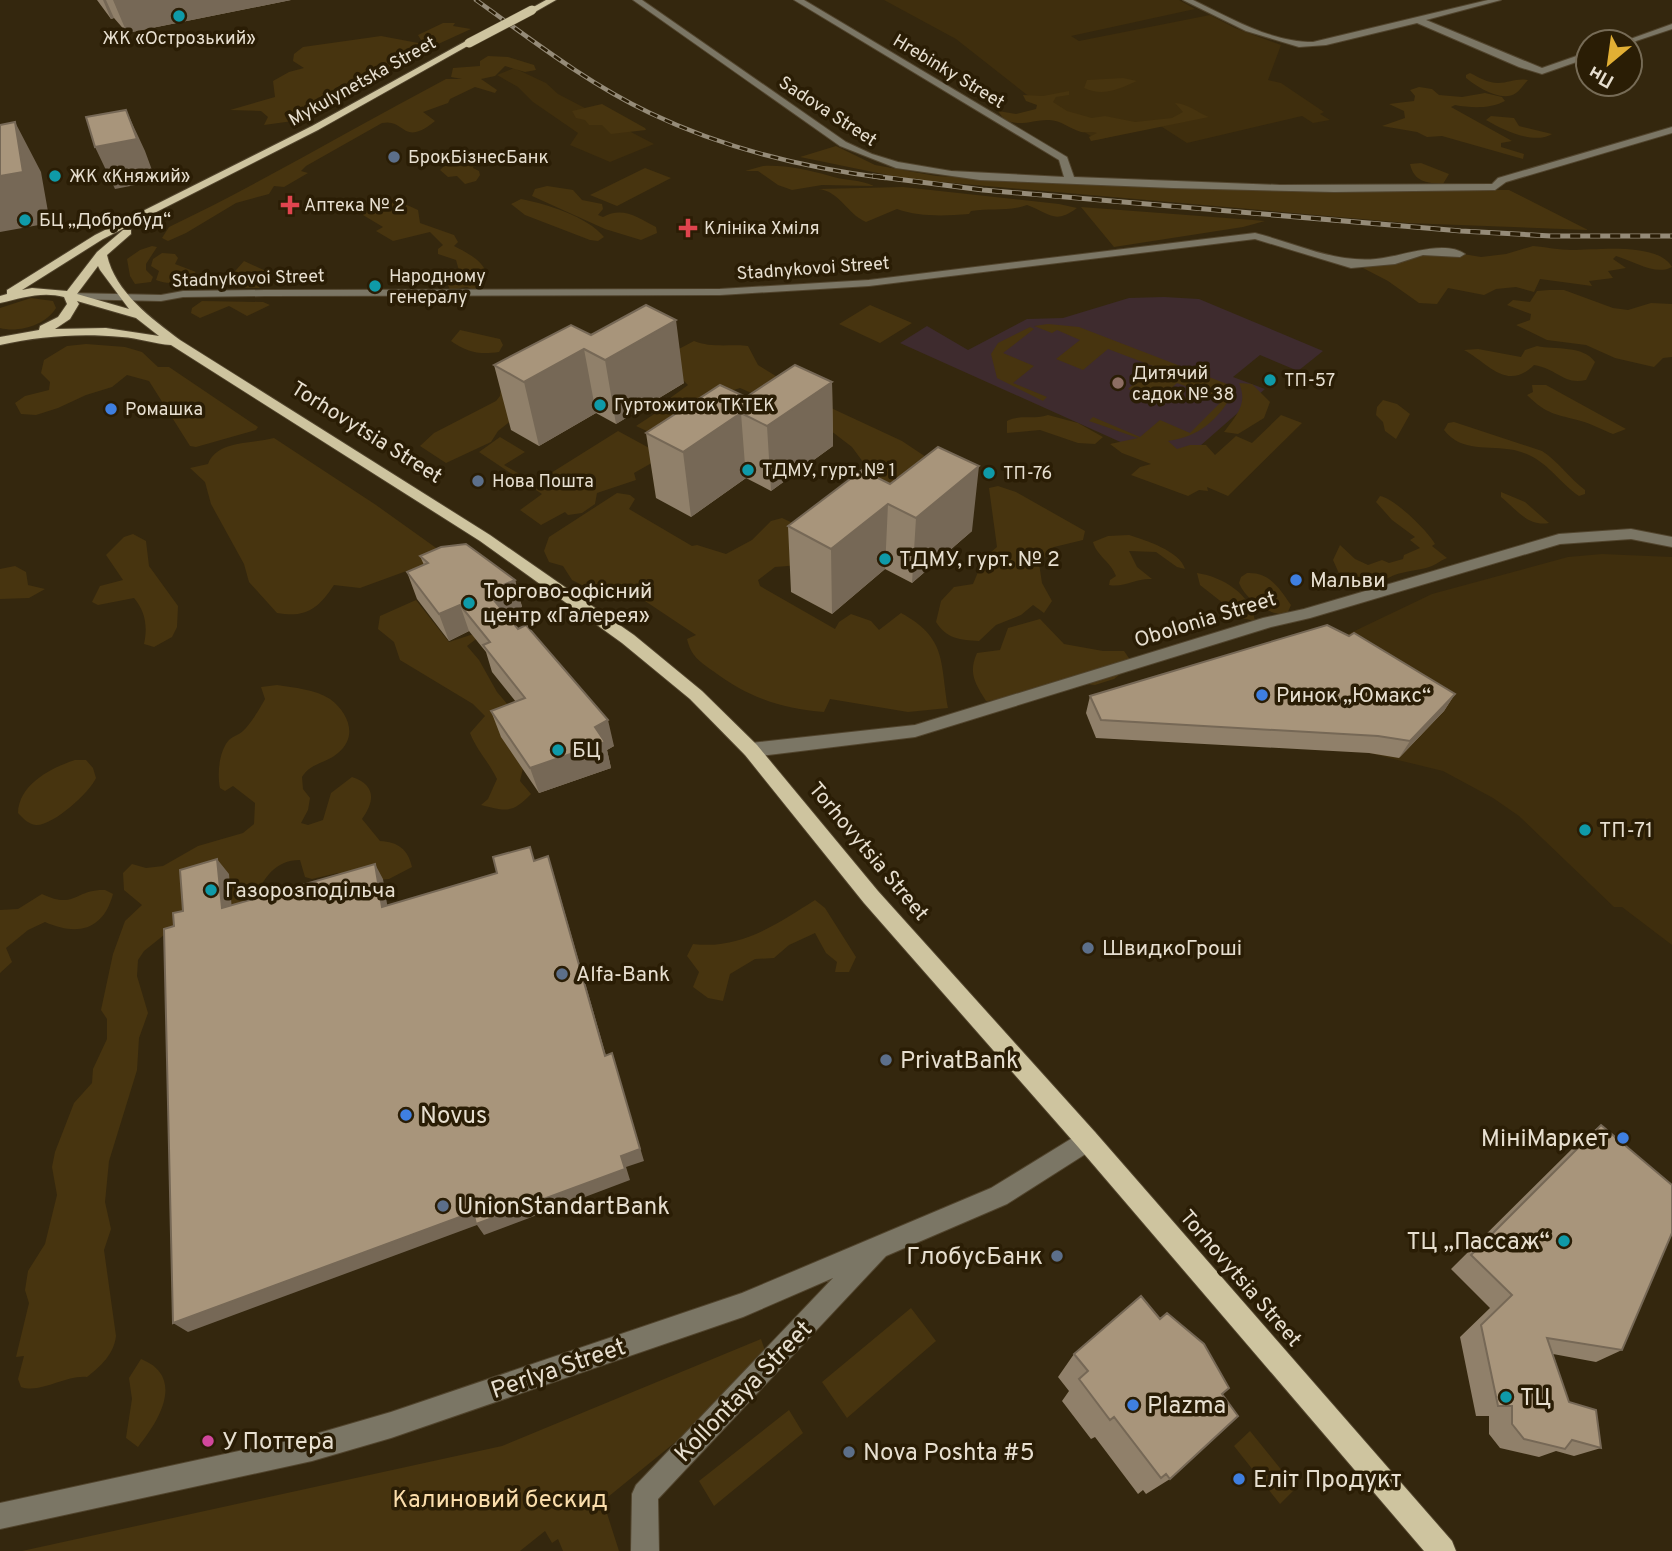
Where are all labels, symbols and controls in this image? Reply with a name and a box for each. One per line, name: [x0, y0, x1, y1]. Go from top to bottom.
marker: ЖК «Острозький»: [171, 8, 187, 24]
place label: ЖК «Острозький»: [102, 28, 256, 51]
north arrow: [1574, 28, 1644, 98]
street label: Hrebinky Street: [888, 30, 1008, 115]
street label: Mykulynetska Street: [285, 32, 441, 132]
text: Пн: [1585, 59, 1619, 93]
street label: Sadova Street: [774, 72, 881, 153]
place label: БрокБізнесБанк: [408, 147, 549, 170]
marker: БрокБізнесБанк: [386, 149, 402, 165]
place label: ЖК «Княжий»: [69, 166, 190, 189]
marker: ЖК «Княжий»: [47, 168, 63, 184]
place label: Аптека № 2: [304, 195, 405, 218]
marker: Аптека № 2: [282, 197, 298, 213]
place label: БЦ „Добробуд“: [39, 210, 171, 233]
marker: БЦ „Добробуд“: [17, 212, 33, 228]
marker: Клініка Хміля: [678, 218, 698, 238]
place label: Клініка Хміля: [704, 218, 819, 241]
street label: Stadnykovoi Street: [736, 253, 890, 286]
street label: Stadnykovoi Street: [171, 265, 325, 294]
place label: Народному генералу: [389, 266, 486, 310]
marker: Народному генералу: [367, 278, 383, 294]
place label: Дитячий садок № 38: [1132, 363, 1234, 407]
place label: ТП-57: [1284, 370, 1335, 393]
marker: ТП-57: [1262, 372, 1278, 388]
marker: Дитячий садок № 38: [1110, 375, 1126, 391]
street label: Torhovytsia Street: [286, 376, 447, 491]
place label: Гуртожиток TKTEK: [614, 395, 775, 418]
marker: Гуртожиток TKTEK: [592, 397, 608, 413]
place label: Ромашка: [125, 399, 203, 422]
marker: Ромашка: [103, 401, 119, 417]
place label: ТДМУ, гурт. № 1: [762, 460, 896, 483]
marker: ТДМУ, гурт. № 1: [740, 462, 756, 478]
place label: ТП-76: [1003, 463, 1052, 486]
marker: ТП-76: [981, 465, 997, 481]
place label: Нова Пошта: [492, 471, 594, 494]
marker: Нова Пошта: [470, 473, 486, 489]
place label: ТДМУ, гурт. № 2: [899, 547, 1060, 574]
marker: ТДМУ, гурт. № 2: [877, 551, 893, 567]
place label: Мальви: [1310, 568, 1386, 595]
marker: Мальви: [1288, 572, 1304, 588]
place label: Торгово-офісний центр «Галерея»: [483, 579, 652, 630]
street label: Obolonia Street: [1131, 586, 1280, 655]
marker: Торгово-офісний центр «Галерея»: [461, 595, 477, 611]
place label: Ринок „Юмакс“: [1276, 683, 1431, 710]
marker: Ринок „Юмакс“: [1254, 687, 1270, 703]
place label: БЦ: [572, 738, 601, 765]
marker: БЦ: [550, 742, 566, 758]
street label: Torhovytsia Street: [802, 777, 934, 927]
place label: ТП-71: [1599, 818, 1653, 845]
marker: ТП-71: [1577, 822, 1593, 838]
place label: Газорозподільча: [225, 878, 395, 905]
marker: Газорозподільча: [203, 882, 219, 898]
place label: ШвидкоГроші: [1102, 936, 1242, 963]
marker: ШвидкоГроші: [1080, 940, 1096, 956]
place label: Alfa-Bank: [576, 962, 670, 989]
marker: Alfa-Bank: [554, 966, 570, 982]
place label: PrivatBank: [900, 1047, 1019, 1077]
marker: PrivatBank: [878, 1052, 894, 1068]
place label: Novus: [420, 1102, 487, 1132]
marker: Novus: [398, 1107, 414, 1123]
place label: МініМаркет: [1481, 1125, 1609, 1155]
marker: МініМаркет: [1615, 1130, 1631, 1146]
place label: UnionStandartBank: [457, 1193, 670, 1223]
marker: UnionStandartBank: [435, 1198, 451, 1214]
street label: Torhovytsia Street: [1173, 1205, 1307, 1353]
place label: ТЦ „Пассаж“: [1406, 1228, 1550, 1258]
marker: ТЦ „Пассаж“: [1556, 1233, 1572, 1249]
place label: ГлобусБанк: [906, 1243, 1043, 1273]
marker: ГлобусБанк: [1049, 1248, 1065, 1264]
street label: Kollontaya Street: [669, 1315, 820, 1470]
street label: Perlya Street: [487, 1333, 630, 1407]
place label: ТЦ: [1520, 1384, 1551, 1414]
marker: ТЦ: [1498, 1389, 1514, 1405]
place label: Plazma: [1147, 1392, 1226, 1422]
marker: Plazma: [1125, 1397, 1141, 1413]
place label: У Поттера: [222, 1428, 334, 1458]
marker: У Поттера: [200, 1433, 216, 1449]
place label: Nova Poshta #5: [863, 1439, 1035, 1469]
marker: Nova Poshta #5: [841, 1444, 857, 1460]
place label: Еліт Продукт: [1253, 1466, 1402, 1496]
marker: Еліт Продукт: [1231, 1471, 1247, 1487]
park label: Калиновий бескид: [392, 1486, 608, 1516]

